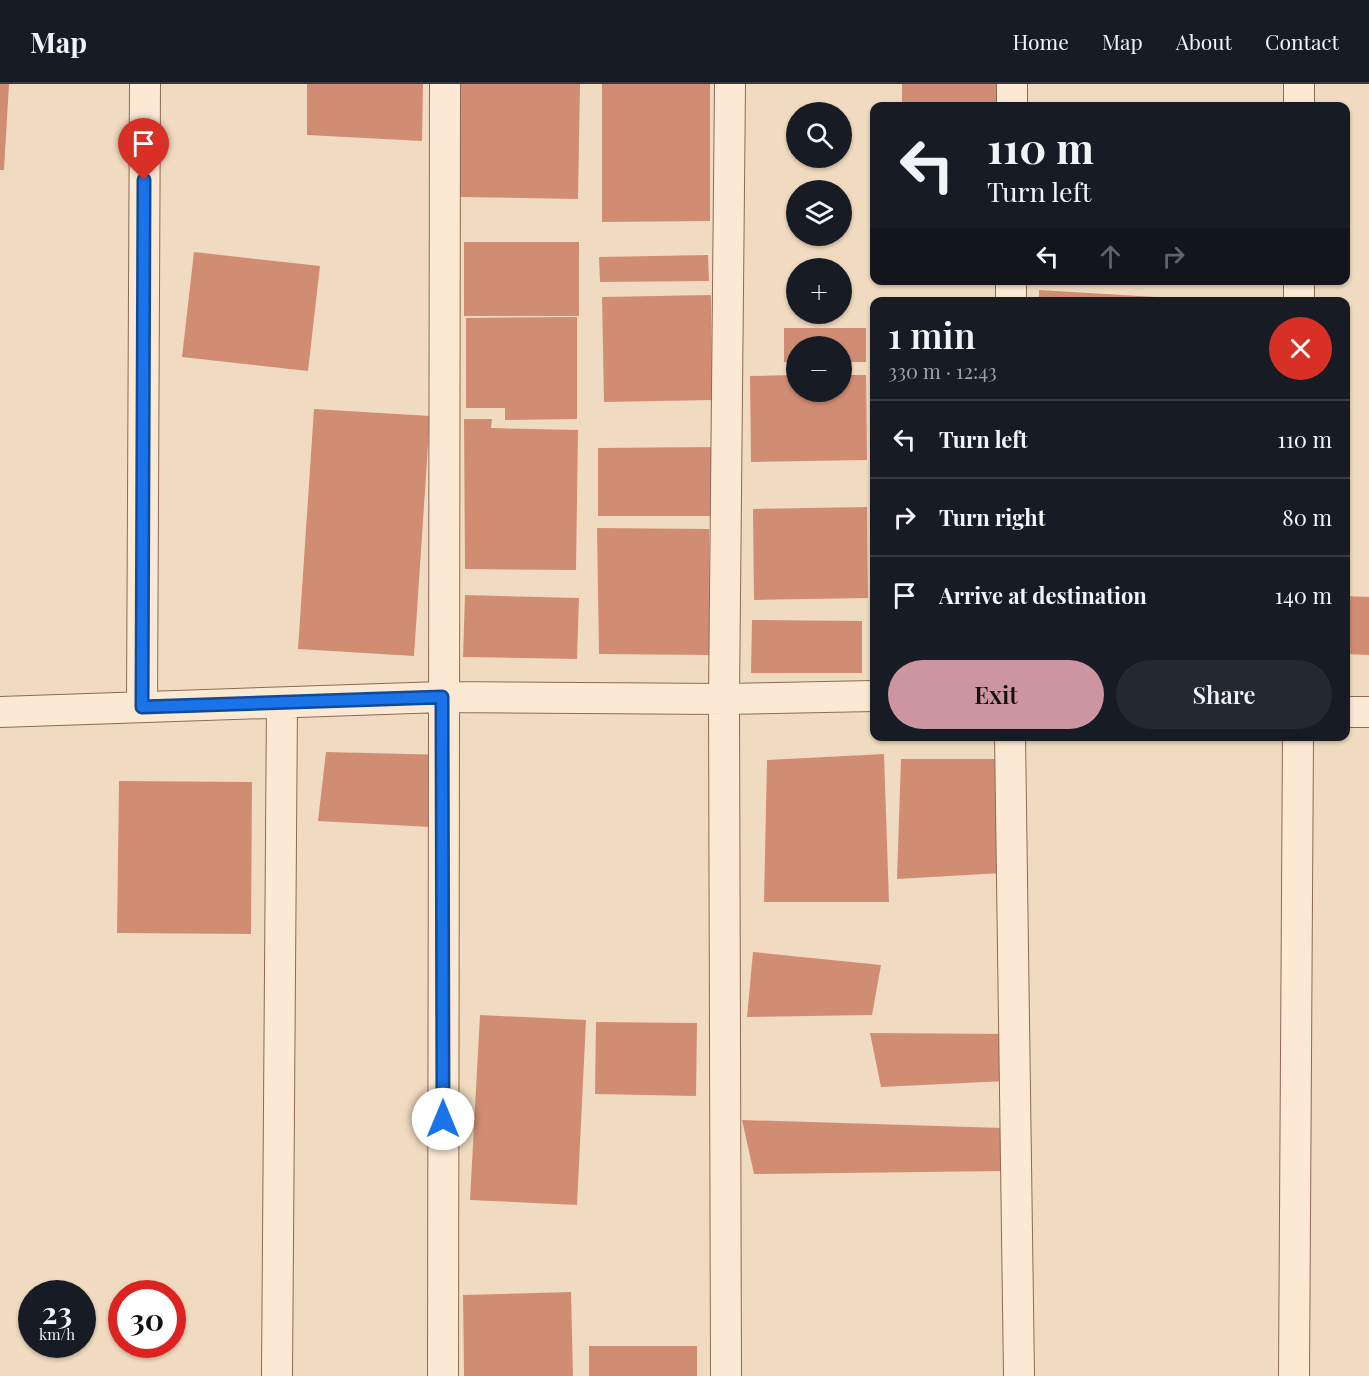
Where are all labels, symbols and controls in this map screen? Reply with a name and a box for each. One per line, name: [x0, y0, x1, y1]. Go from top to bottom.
text: Map: [30, 23, 87, 60]
text: Home: [1013, 27, 1069, 55]
text: Map: [1102, 27, 1143, 55]
text: About: [1176, 27, 1232, 55]
text: Contact: [1265, 27, 1339, 55]
map controls: [786, 102, 852, 402]
button: search: [786, 102, 852, 168]
pin: [118, 118, 169, 180]
text: 110 m: [987, 119, 1094, 175]
icon: left: [888, 126, 966, 204]
icon: arrive: [127, 127, 160, 160]
text: Turn left: [987, 173, 1091, 209]
button: layers: [786, 180, 852, 246]
icon: left: [1031, 240, 1064, 273]
icon: ahead: [1094, 240, 1127, 273]
icon: right: [1157, 240, 1190, 273]
button: +: [786, 258, 852, 324]
text: 1 min: [888, 310, 976, 358]
button: close: [1269, 317, 1332, 380]
button: −: [786, 336, 852, 402]
text: 330 m · 12:43: [888, 357, 997, 384]
icon: left: [888, 423, 921, 456]
text: Turn left: [939, 424, 1028, 454]
text: 110 m: [1278, 424, 1332, 454]
icon: right: [888, 501, 921, 534]
text: Turn right: [939, 502, 1045, 532]
text: 80 m: [1282, 502, 1332, 532]
icon: arrive: [888, 579, 921, 612]
text: Arrive at destination: [939, 580, 1147, 610]
text: 140 m: [1275, 580, 1332, 610]
button: Exit: [888, 660, 1104, 729]
button: Share: [1116, 660, 1332, 729]
position arrow: [411, 1087, 475, 1151]
speed limit sign: 30: [108, 1280, 186, 1358]
text: 23: [42, 1292, 72, 1332]
text: km/h: [39, 1324, 75, 1344]

